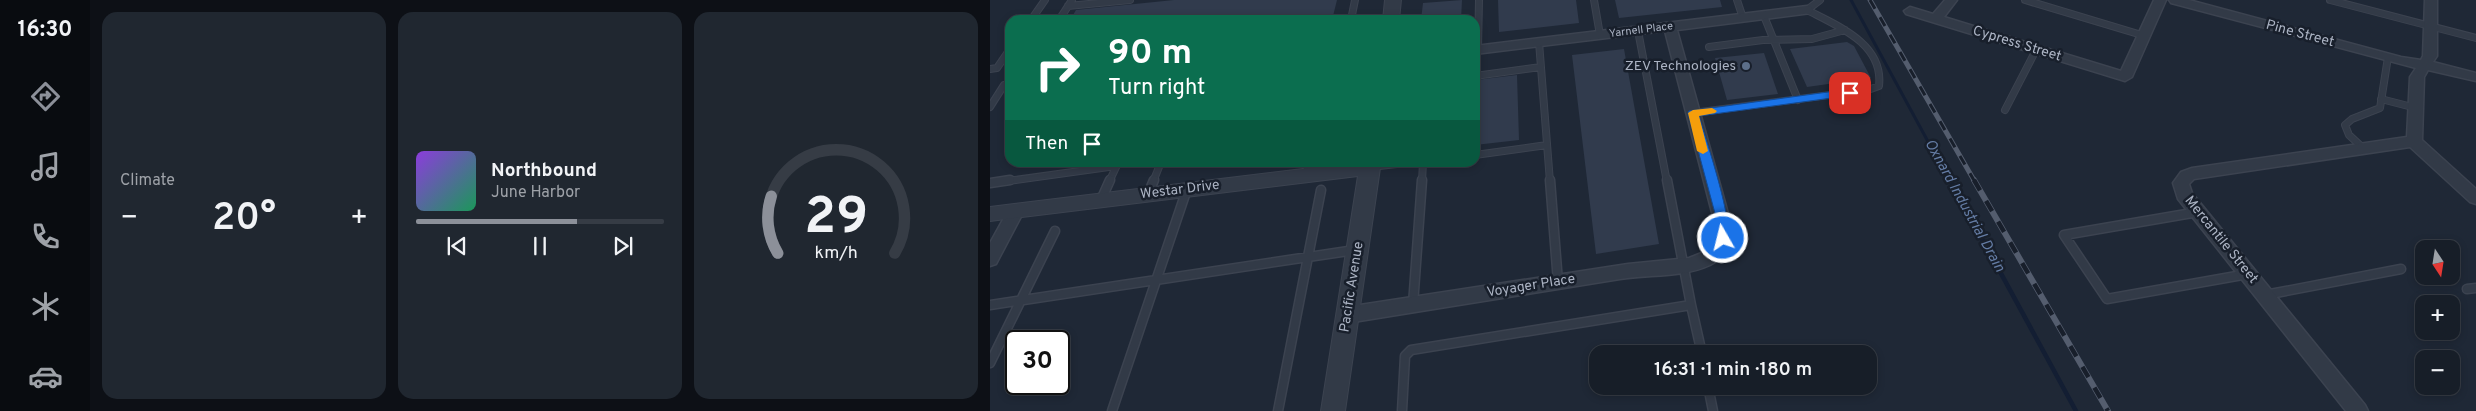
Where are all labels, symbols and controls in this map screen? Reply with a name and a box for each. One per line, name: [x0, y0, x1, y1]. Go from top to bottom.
text: 16:30: [18, 17, 72, 44]
street label: Pine Street: [2264, 17, 2336, 51]
street label: Yarnell Place: [1608, 19, 1674, 41]
street label: Cypress Street: [1971, 22, 2063, 66]
text: 90 m: [1108, 32, 1192, 76]
icon: right: [1025, 35, 1090, 100]
place label: ZEV Technologies: [1625, 58, 1736, 75]
marker: ZEV Technologies: [1740, 60, 1752, 72]
pin: [1829, 72, 1871, 114]
text: Turn right: [1108, 75, 1205, 102]
icon: directions: [28, 79, 63, 114]
icon: arrive: [1836, 79, 1864, 107]
icon: arrive: [1078, 130, 1106, 158]
text: Then: [1025, 132, 1068, 156]
water label: Oxnard Industrial Drain: [1920, 136, 2008, 276]
icon: music: [28, 149, 63, 184]
text: Northbound: [491, 159, 597, 183]
text: Climate: [120, 171, 175, 191]
street label: Westar Drive: [1139, 177, 1221, 203]
text: June Harbor: [491, 183, 580, 203]
text: 29: [804, 186, 868, 252]
street label: Mercantile Street: [2180, 193, 2262, 287]
text: 20°: [212, 195, 276, 244]
text: −: [120, 201, 138, 237]
text: +: [350, 201, 368, 237]
position arrow: [1696, 211, 1748, 263]
icon: phone: [28, 219, 63, 254]
icon: previous: [443, 232, 471, 260]
icon: pause: [526, 232, 554, 260]
icon: next: [609, 232, 637, 260]
north arrow: [2415, 240, 2460, 285]
map controls: [2415, 240, 2460, 395]
street label: Pacific Avenue: [1336, 241, 1368, 333]
text: km/h: [814, 242, 858, 265]
street label: Voyager Place: [1486, 271, 1576, 301]
icon: climate: [28, 289, 63, 324]
button: +: [2415, 295, 2460, 340]
speed limit sign: 30: [1005, 330, 1070, 395]
button: −: [2415, 350, 2460, 395]
text: 16:31 · 1 min · 180 m: [1654, 358, 1812, 382]
icon: car: [28, 359, 63, 394]

